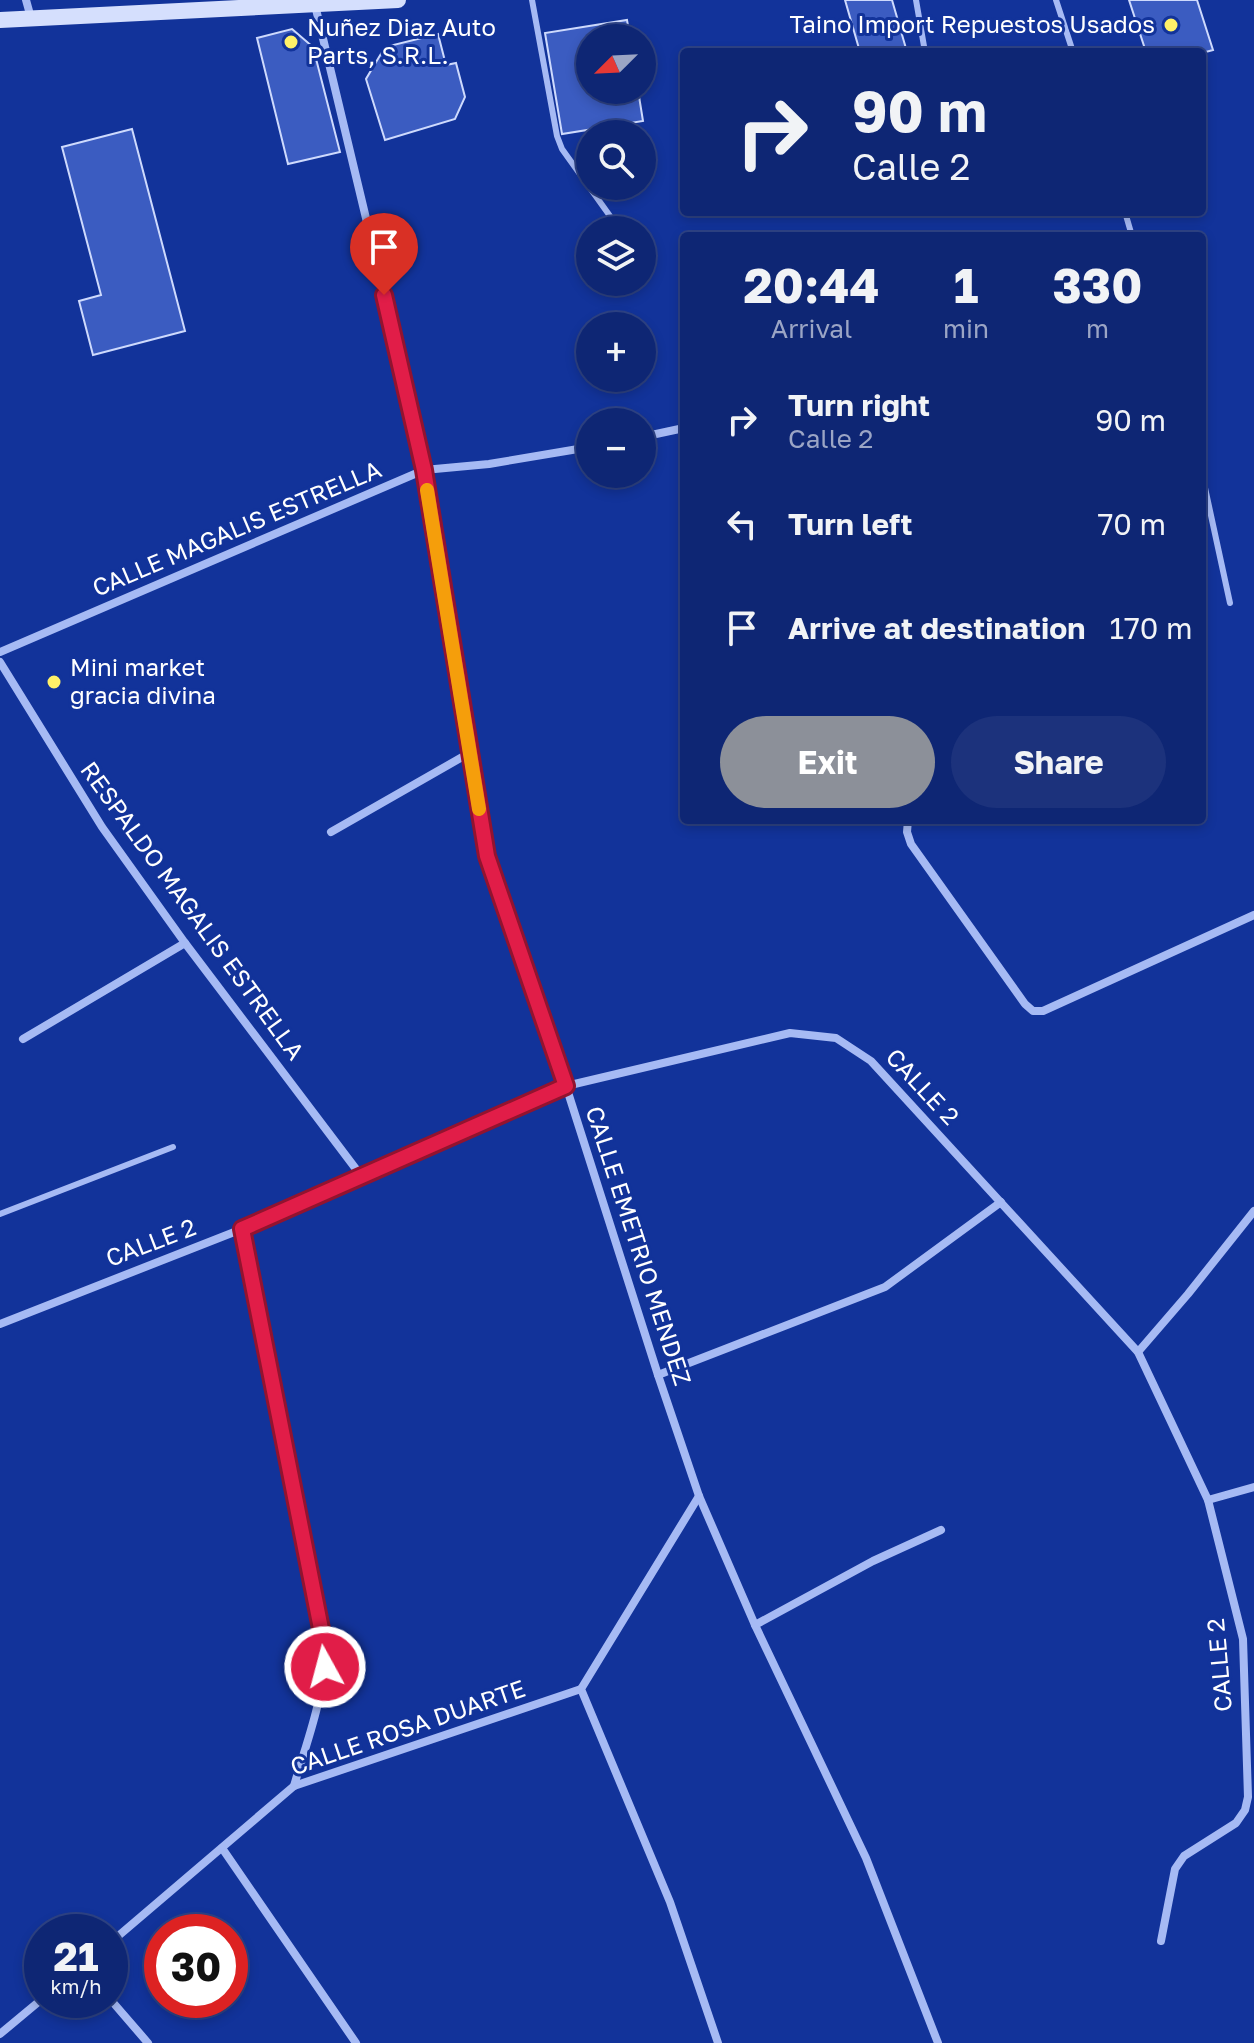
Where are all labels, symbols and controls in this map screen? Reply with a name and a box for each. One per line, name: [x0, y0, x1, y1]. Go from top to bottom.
place label: Taino Import Repuestos Usados: [789, 9, 1155, 38]
place label: Nuñez Diaz Auto Parts, S.R.L.: [307, 12, 496, 69]
marker: Taino Import Repuestos Usados: [1162, 16, 1180, 34]
north arrow: [576, 24, 656, 104]
map controls: [576, 24, 656, 488]
marker: Nuñez Diaz Auto Parts, S.R.L.: [282, 33, 300, 51]
text: 90 m: [852, 77, 987, 144]
icon: right: [720, 80, 824, 184]
button: search: [576, 120, 656, 200]
text: Calle 2: [852, 145, 970, 188]
pin: [350, 213, 418, 295]
button: layers: [576, 216, 656, 296]
icon: arrive: [362, 225, 406, 269]
text: 20:44: [744, 256, 879, 314]
text: 1: [954, 256, 978, 314]
text: 330: [1053, 256, 1142, 314]
button: +: [576, 312, 656, 392]
text: Arrival: [771, 313, 852, 344]
text: min: [943, 313, 989, 344]
text: m: [1086, 313, 1109, 344]
text: Turn right: [788, 387, 930, 423]
icon: right: [720, 398, 764, 442]
text: 90 m: [1095, 402, 1166, 438]
button: −: [576, 408, 656, 488]
text: Calle 2: [788, 423, 873, 454]
street label: CALLE MAGALIS ESTRELLA: [88, 454, 385, 602]
icon: left: [720, 502, 764, 546]
text: Turn left: [788, 506, 913, 542]
text: 70 m: [1097, 506, 1166, 542]
icon: arrive: [720, 606, 764, 650]
text: Arrive at destination: [788, 610, 1085, 646]
text: 170 m: [1109, 610, 1192, 646]
place label: Mini market gracia divina: [70, 652, 216, 709]
marker: Mini market gracia divina: [45, 673, 63, 691]
button: Exit: [720, 716, 935, 808]
button: Share: [951, 716, 1166, 808]
street label: RESPALDO MAGALIS ESTRELLA: [75, 755, 311, 1065]
street label: CALLE 2: [880, 1042, 966, 1130]
street label: CALLE EMETRIO MENDEZ: [581, 1102, 698, 1389]
street label: CALLE 2: [101, 1211, 199, 1272]
street label: CALLE 2: [1200, 1617, 1237, 1713]
position arrow: [283, 1625, 367, 1709]
street label: CALLE ROSA DUARTE: [286, 1673, 529, 1780]
speed limit sign: 30: [144, 1914, 248, 2018]
text: 21: [54, 1932, 99, 1980]
text: km/h: [51, 1974, 101, 1998]

